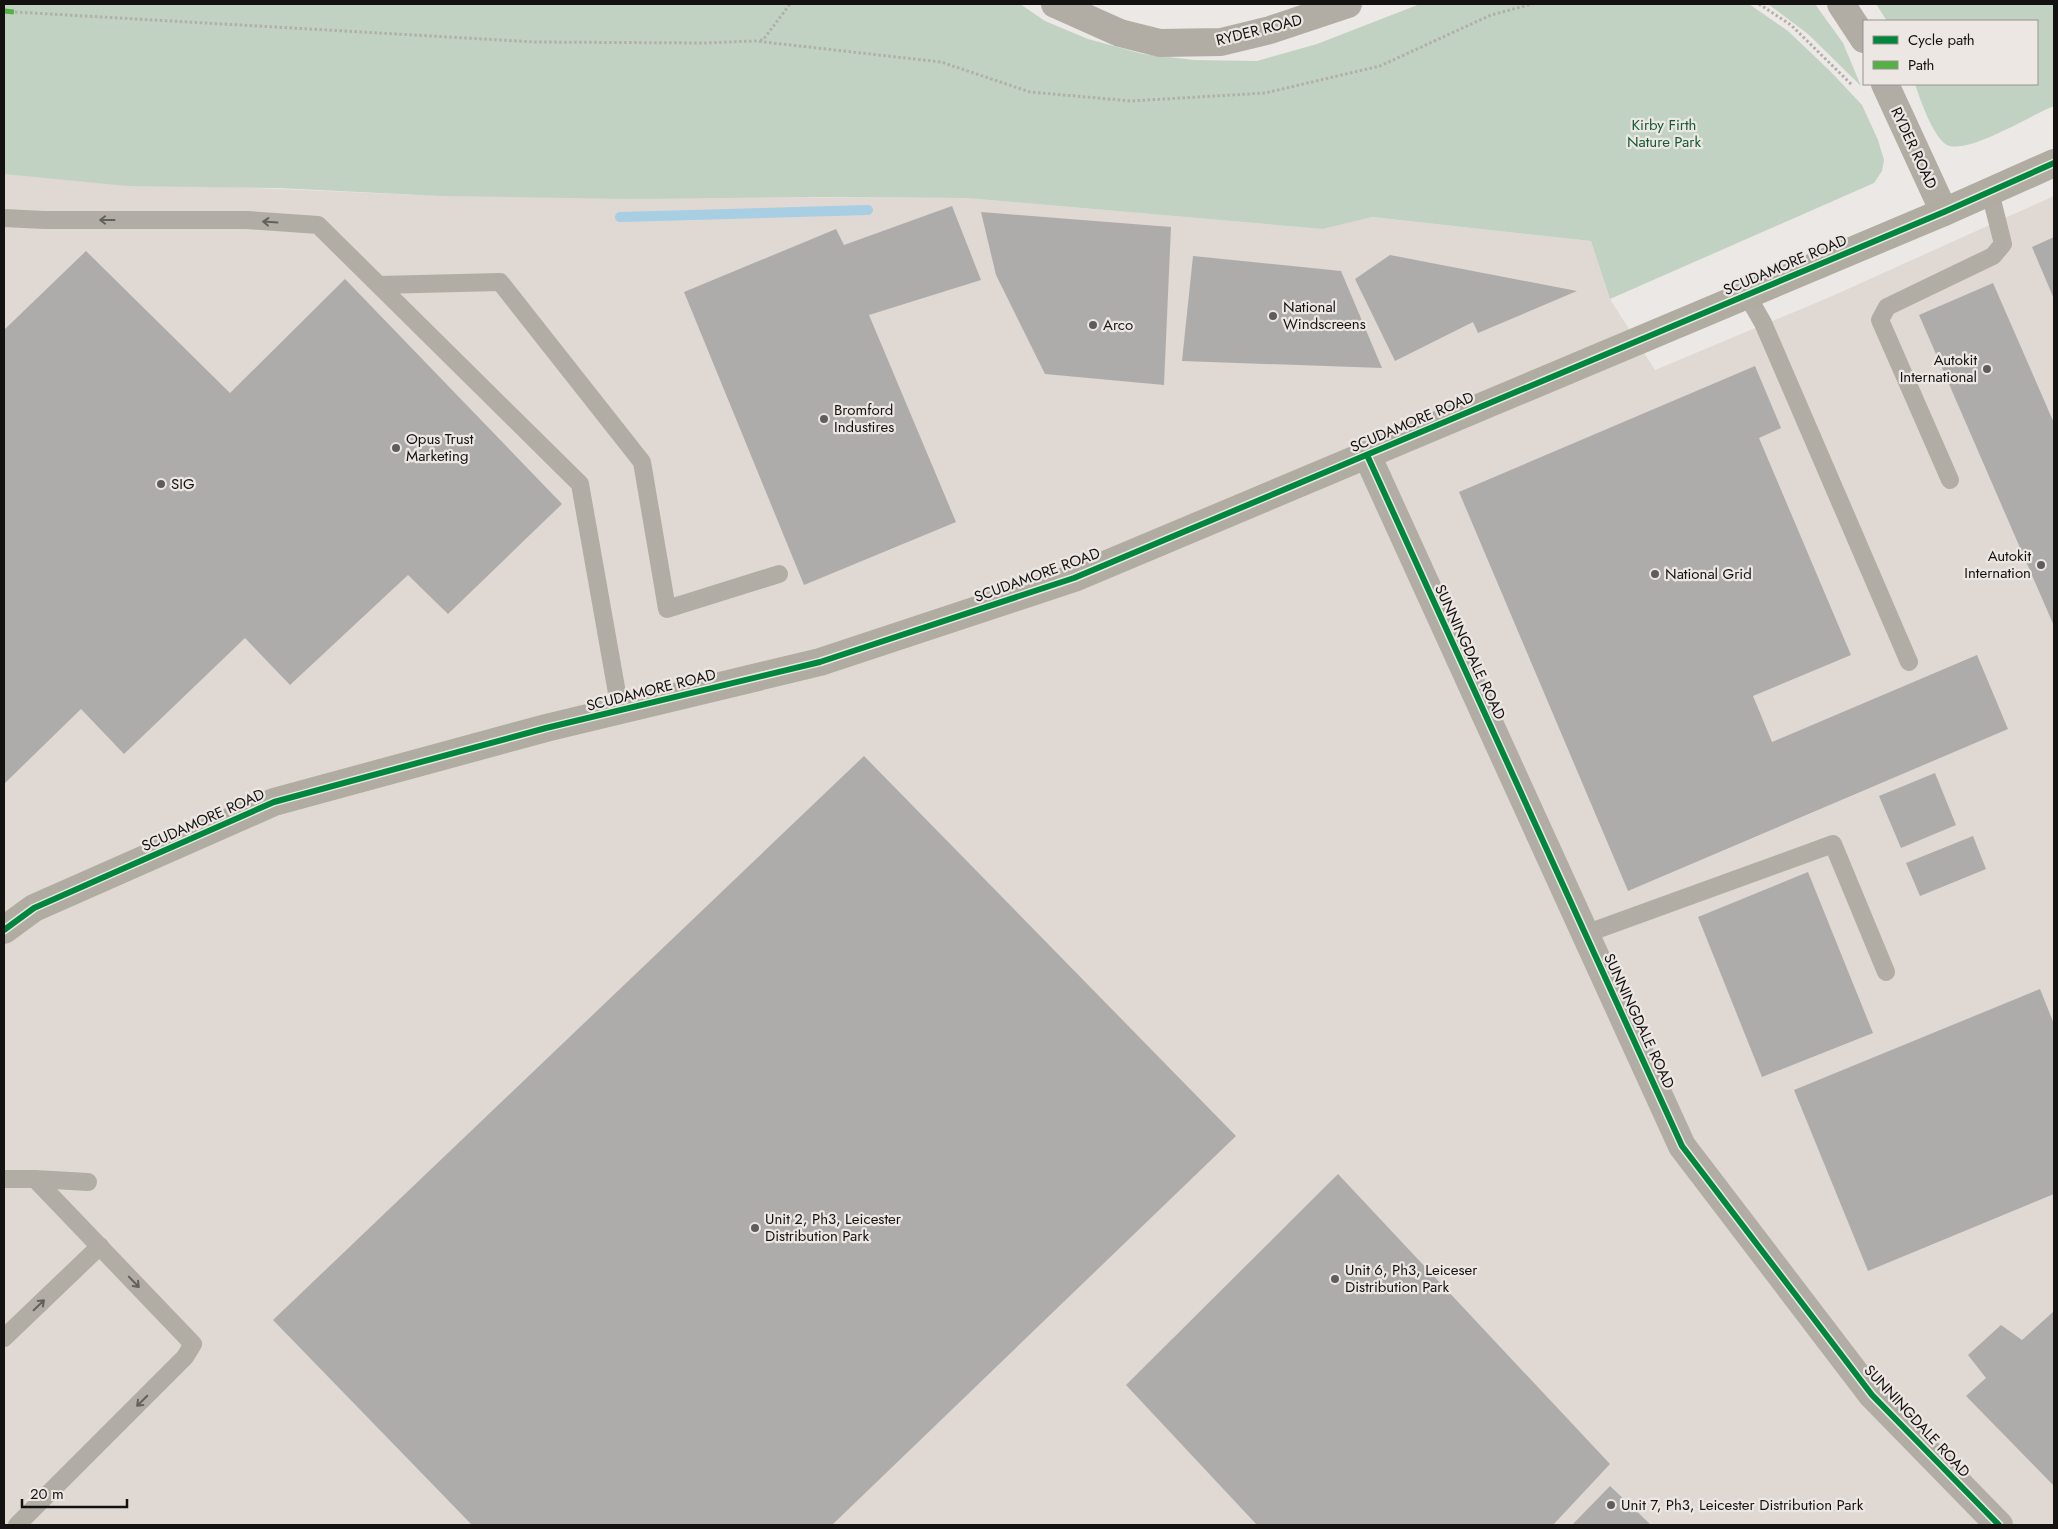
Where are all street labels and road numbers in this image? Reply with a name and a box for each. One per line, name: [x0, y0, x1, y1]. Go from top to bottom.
street label: RYDER ROAD: [1214, 9, 1304, 51]
street label: RYDER ROAD: [1885, 103, 1943, 193]
street label: SCUDAMORE ROAD: [1720, 229, 1850, 301]
street label: SCUDAMORE ROAD: [1347, 386, 1477, 458]
street label: SCUDAMORE ROAD: [971, 542, 1103, 608]
street label: SUNNINGDALE ROAD: [1429, 581, 1511, 723]
street label: SCUDAMORE ROAD: [584, 663, 718, 717]
street label: SCUDAMORE ROAD: [138, 783, 268, 857]
street label: SUNNINGDALE ROAD: [1598, 950, 1680, 1092]
street label: SUNNINGDALE ROAD: [1859, 1360, 1975, 1482]

